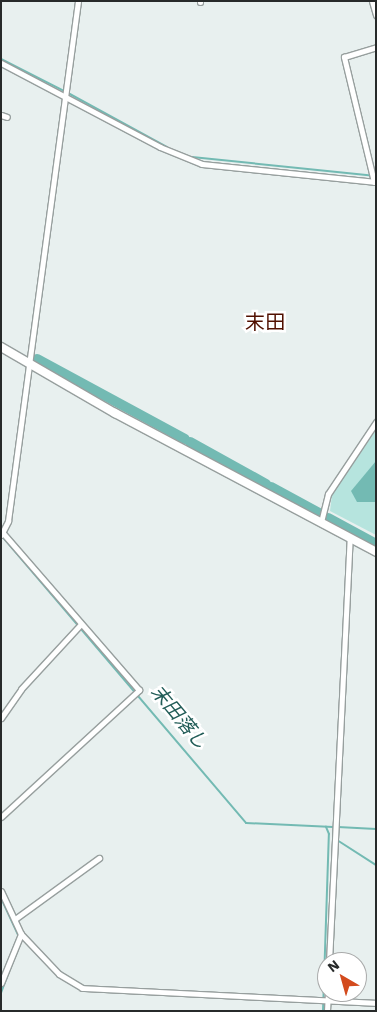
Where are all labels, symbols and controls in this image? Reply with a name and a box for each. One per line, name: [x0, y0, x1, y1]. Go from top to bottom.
district label: 末田: [245, 310, 285, 334]
water label: 末田落し: [146, 681, 212, 753]
north arrow: [317, 952, 367, 1002]
text: N: [324, 956, 342, 975]

